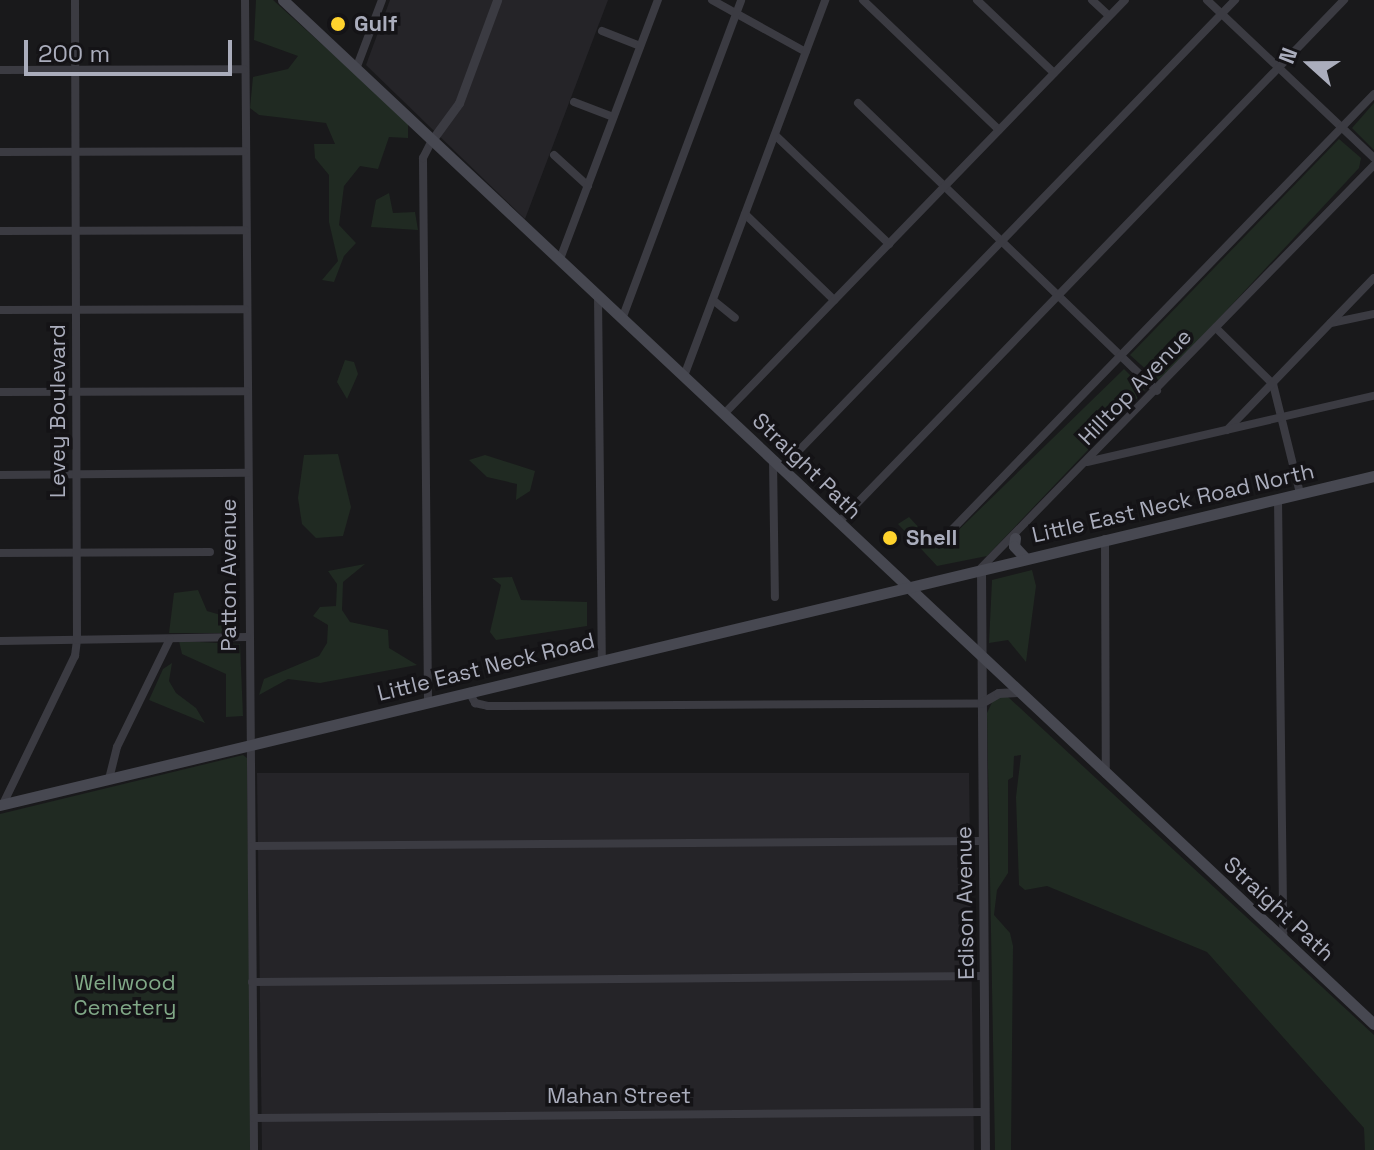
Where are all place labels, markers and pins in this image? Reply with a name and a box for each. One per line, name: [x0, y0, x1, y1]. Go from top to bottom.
place label: Gulf: [354, 11, 398, 37]
marker: Gulf: [329, 15, 347, 33]
place label: Shell: [906, 525, 957, 551]
marker: Shell: [881, 529, 899, 547]

